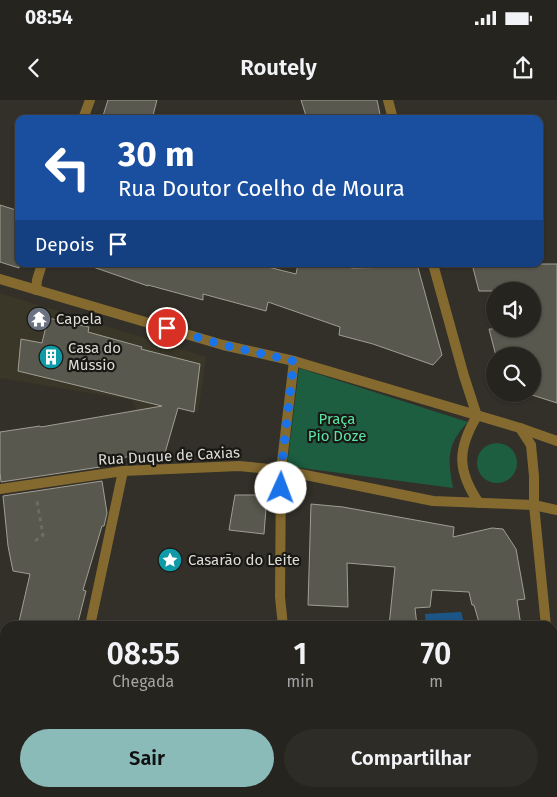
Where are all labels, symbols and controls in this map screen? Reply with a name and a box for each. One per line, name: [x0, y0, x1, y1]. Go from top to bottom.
text: 08:54: [25, 6, 73, 29]
icon: back: [20, 54, 48, 82]
text: Routely: [240, 54, 317, 81]
icon: share: [509, 54, 537, 82]
text: 30 m: [118, 133, 195, 175]
icon: left: [35, 135, 100, 200]
text: Rua Doutor Coelho de Moura: [118, 175, 405, 202]
icon: arrive: [104, 230, 132, 258]
text: Depois: [35, 233, 94, 256]
map controls: [486, 282, 541, 402]
button: sound: [486, 282, 541, 337]
temple icon: Capela: [26, 306, 52, 332]
pin: [146, 307, 188, 349]
place label: Capela: [56, 310, 102, 328]
icon: arrive: [153, 314, 181, 342]
place label: Casa do Mússio: [68, 339, 121, 374]
building icon: Casa do Mússio: [38, 344, 64, 370]
button: search: [486, 347, 541, 402]
park label: Praça Pio Doze: [308, 410, 366, 445]
street label: Rua Duque de Caxias: [98, 443, 240, 469]
position arrow: [254, 461, 306, 513]
place icon: Casarão do Leite: [157, 547, 183, 573]
place label: Casarão do Leite: [188, 551, 300, 569]
text: 08:55: [107, 636, 180, 672]
text: 1: [293, 636, 307, 672]
text: 70: [421, 636, 452, 672]
text: Chegada: [112, 672, 174, 691]
text: min: [286, 672, 314, 691]
text: m: [429, 672, 443, 691]
button: Sair: [20, 729, 274, 787]
button: Compartilhar: [284, 729, 538, 787]

